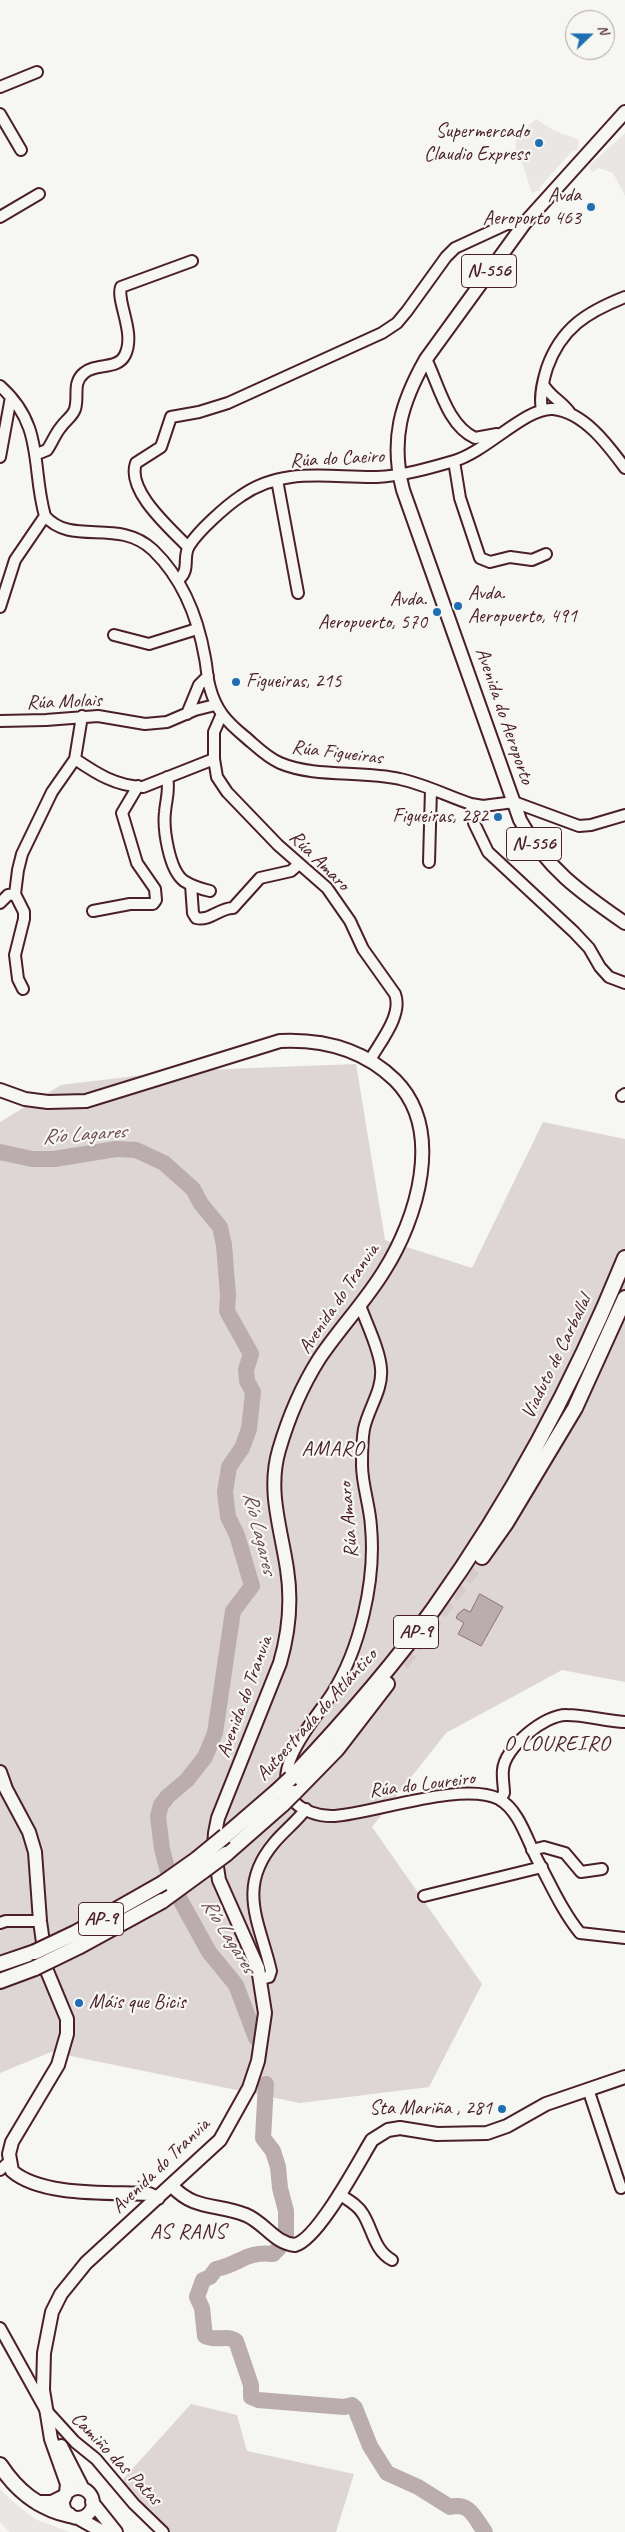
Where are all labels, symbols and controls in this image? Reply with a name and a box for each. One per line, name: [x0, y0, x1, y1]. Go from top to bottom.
north arrow: [565, 10, 615, 60]
text: N: [594, 22, 613, 37]
place label: Supermercado Claudio Express: [424, 120, 529, 167]
marker: Supermercado Claudio Express: [533, 137, 545, 149]
place label: Avda Aeroporto 463: [483, 184, 581, 231]
marker: Avda Aeroporto 463: [585, 201, 597, 213]
road number: N-556: [462, 255, 516, 288]
street label: Rúa do Caeiro: [289, 445, 385, 473]
place label: Avda. Aeropuerto, 491: [468, 582, 577, 629]
place label: Avda. Aeropuerto, 570: [318, 588, 427, 635]
marker: Avda. Aeropuerto, 491: [452, 600, 464, 612]
marker: Avda. Aeropuerto, 570: [431, 606, 443, 618]
street label: Avenida do Aeroporto: [469, 645, 539, 787]
place label: Figueiras, 215: [246, 670, 342, 694]
marker: Figueiras, 215: [230, 676, 242, 688]
street label: Rúa Molais: [26, 689, 102, 715]
street label: Rúa Figueiras: [290, 736, 384, 770]
place label: Figueiras, 282: [392, 805, 488, 829]
marker: Figueiras, 282: [492, 811, 504, 823]
street label: Rúa Amaro: [284, 826, 354, 896]
road number: N-556: [506, 828, 562, 861]
water label: Río Lagares: [42, 1120, 126, 1150]
street label: Avenida do Tranvia: [293, 1239, 385, 1359]
street label: Viaduto de Carballal: [517, 1291, 597, 1423]
district label: AMARO: [301, 1436, 365, 1462]
street label: Rúa Amaro: [334, 1481, 364, 1559]
water label: Río Lagares: [237, 1490, 281, 1576]
road number: AP-9: [394, 1615, 438, 1648]
street label: Avenida do Tranvia: [212, 1633, 278, 1761]
street label: Autoestrada do Atlántico: [251, 1644, 383, 1786]
district label: O LOUREIRO: [504, 1731, 610, 1757]
street label: Rúa do Loureiro: [368, 1767, 476, 1803]
water label: Río Lagares: [195, 1894, 261, 1978]
road number: AP-9: [78, 1902, 124, 1936]
place label: Máis que Bicis: [89, 1991, 186, 2015]
marker: Máis que Bicis: [73, 1997, 85, 2009]
place label: Sta Mariña , 281: [369, 2097, 492, 2121]
marker: Sta Mariña , 281: [496, 2103, 508, 2115]
street label: Avenida do Tranvia: [107, 2113, 215, 2219]
district label: AS RANS: [149, 2219, 227, 2245]
street label: Camiño das Patas: [65, 2407, 167, 2511]

